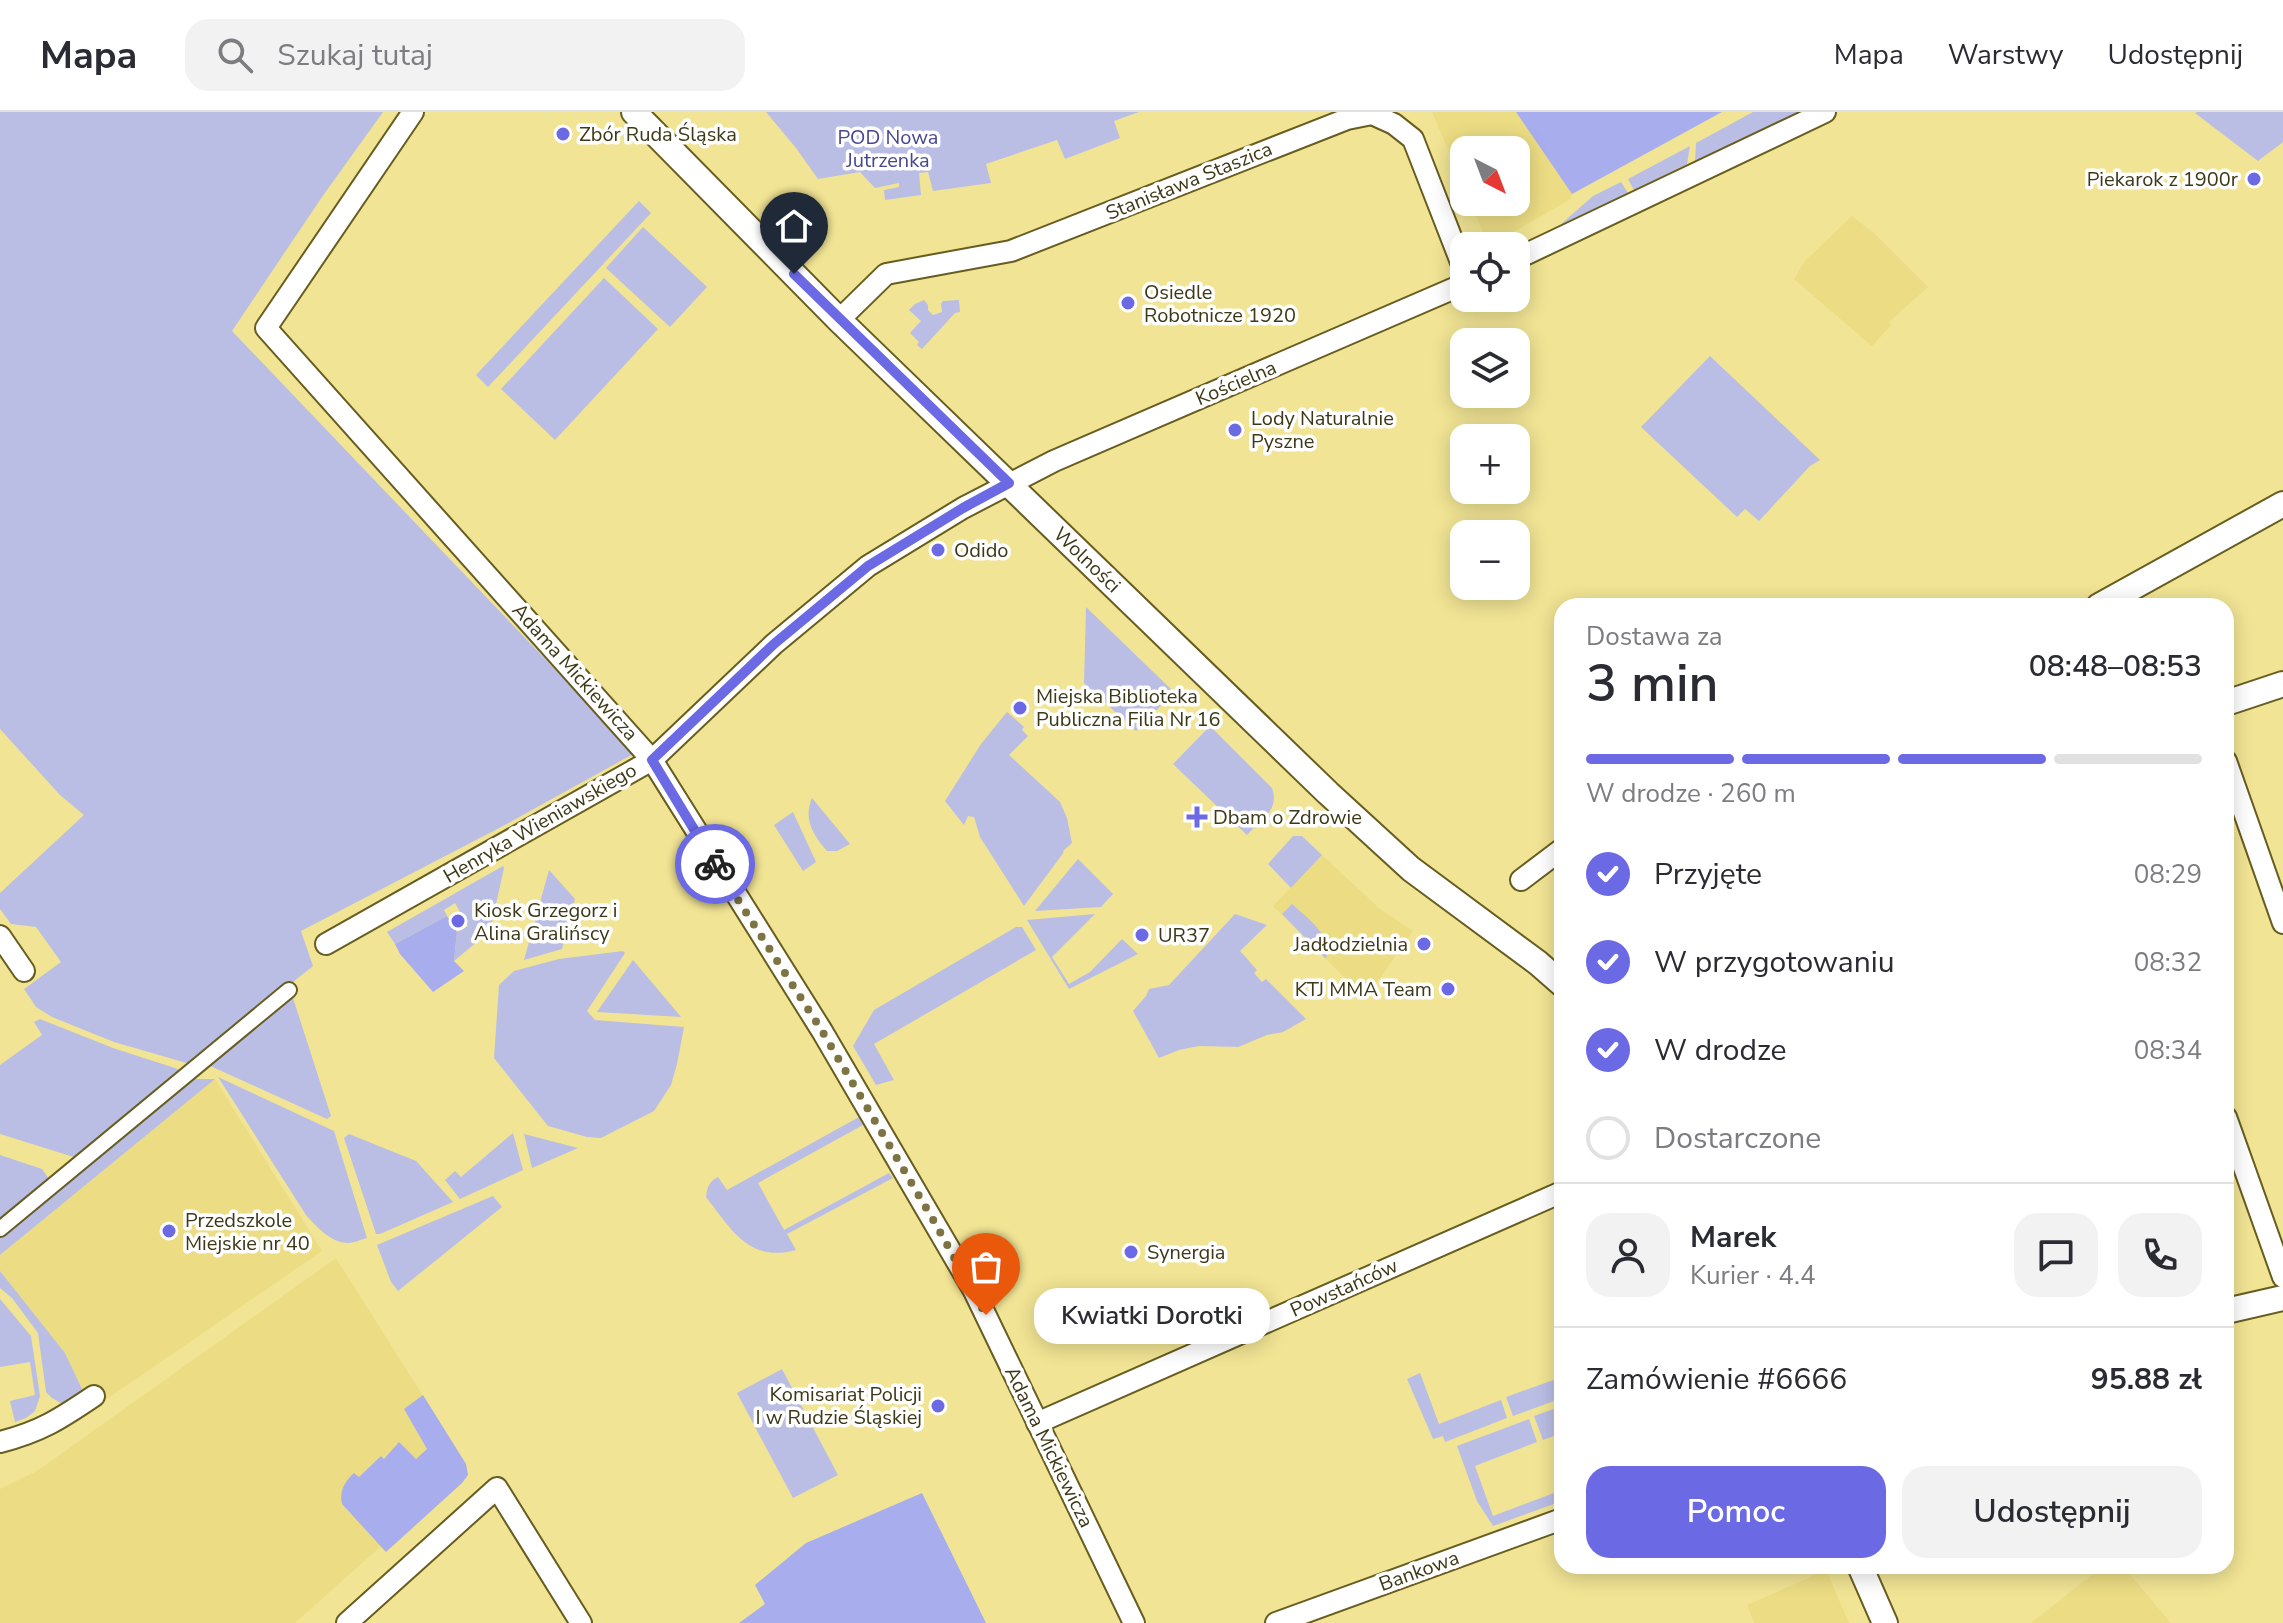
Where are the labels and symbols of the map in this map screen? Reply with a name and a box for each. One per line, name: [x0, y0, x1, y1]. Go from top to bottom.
place label: Zbór Ruda Śląska: [579, 121, 737, 148]
park label: POD Nowa Jutrzenka: [838, 124, 938, 174]
marker: Zbór Ruda Śląska: [554, 125, 572, 143]
street label: Stanisława Staszica: [1102, 135, 1276, 227]
north arrow: [1450, 136, 1530, 216]
place label: Piekarok z 1900r: [2087, 166, 2238, 193]
marker: Piekarok z 1900r: [2245, 170, 2263, 188]
pin: [760, 192, 828, 274]
place label: Osiedle Robotnicze 1920: [1144, 279, 1296, 329]
marker: Osiedle Robotnicze 1920: [1119, 294, 1137, 312]
street label: Kościelna: [1191, 354, 1281, 412]
place label: Lody Naturalnie Pyszne: [1251, 405, 1394, 455]
marker: Lody Naturalnie Pyszne: [1226, 421, 1244, 439]
street label: Wolności: [1047, 521, 1127, 599]
place label: Odido: [954, 537, 1008, 564]
marker: Odido: [929, 541, 947, 559]
street label: Adama Mickiewicza: [506, 597, 644, 747]
place label: Miejska Biblioteka Publiczna Filia Nr 16: [1036, 683, 1221, 733]
marker: Miejska Biblioteka Publiczna Filia Nr 16: [1011, 699, 1029, 717]
street label: Henryka Wieniawskiego: [438, 757, 642, 889]
place label: Dbam o Zdrowie: [1213, 804, 1362, 831]
marker: Dbam o Zdrowie: [1188, 808, 1206, 826]
courier: [675, 824, 755, 904]
place label: Kiosk Grzegorz i Alina Gralińscy: [474, 897, 618, 947]
marker: Kiosk Grzegorz i Alina Gralińscy: [449, 912, 467, 930]
place label: UR37: [1158, 922, 1210, 949]
marker: UR37: [1133, 926, 1151, 944]
place label: Jadłodzielnia: [1293, 931, 1408, 958]
marker: Jadłodzielnia: [1415, 935, 1433, 953]
place label: KTJ MMA Team: [1295, 976, 1432, 1003]
marker: KTJ MMA Team: [1439, 980, 1457, 998]
place label: Przedszkole Miejskie nr 40: [185, 1207, 310, 1257]
marker: Przedszkole Miejskie nr 40: [160, 1222, 178, 1240]
pin: [952, 1233, 1020, 1315]
place label: Synergia: [1147, 1239, 1225, 1266]
marker: Synergia: [1122, 1243, 1140, 1261]
street label: Powstańców: [1286, 1252, 1402, 1324]
callout: Kwiatki Dorotki: [1034, 1287, 1270, 1343]
street label: Adama Mickiewicza: [998, 1362, 1100, 1532]
place label: Komisariat Policji I w Rudzie Śląskiej: [755, 1381, 922, 1431]
marker: Komisariat Policji I w Rudzie Śląskiej: [929, 1397, 947, 1415]
street label: Bankowa: [1375, 1544, 1463, 1598]

